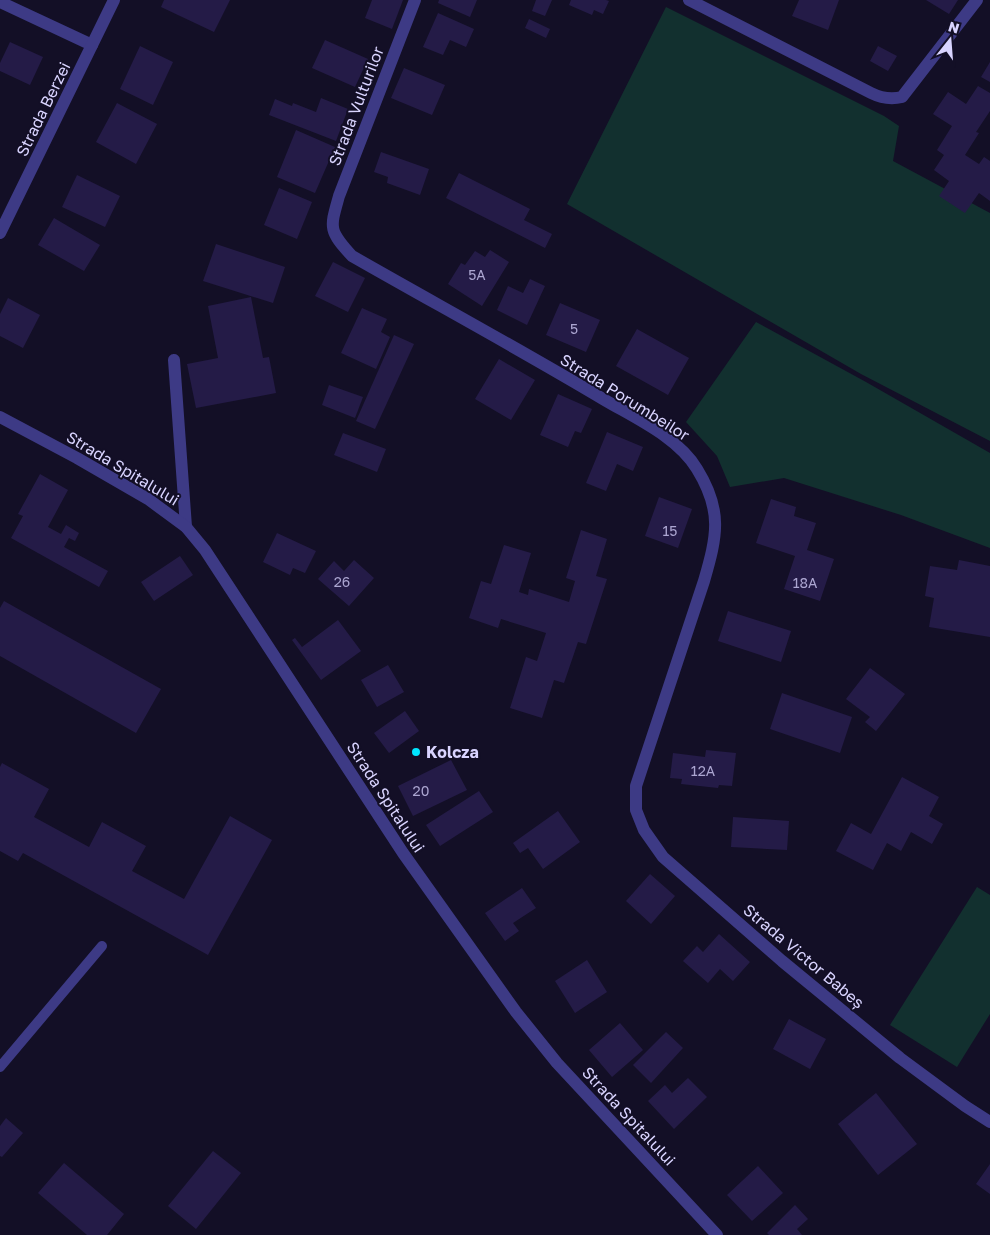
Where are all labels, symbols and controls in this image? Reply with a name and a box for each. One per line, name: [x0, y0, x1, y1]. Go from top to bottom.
north arrow: [925, 15, 975, 65]
text: N: [946, 17, 962, 37]
street label: Strada Vulturilor: [324, 43, 388, 169]
street label: Strada Berzei: [12, 59, 74, 159]
house number: 5A: [468, 266, 486, 283]
house number: 5: [570, 320, 578, 337]
street label: Strada Porumbeilor: [557, 349, 693, 445]
street label: Strada Spitalului: [63, 426, 183, 510]
house number: 15: [663, 522, 677, 539]
house number: 26: [334, 573, 350, 590]
house number: 18A: [793, 574, 818, 591]
street label: Strada Spitalului: [343, 738, 429, 856]
place label: Kolcza: [426, 742, 479, 762]
marker: Kolcza: [410, 746, 422, 758]
house number: 12A: [691, 762, 716, 779]
house number: 20: [413, 782, 429, 799]
street label: Strada Victor Babeș: [739, 900, 869, 1012]
street label: Strada Spitalului: [578, 1062, 680, 1170]

